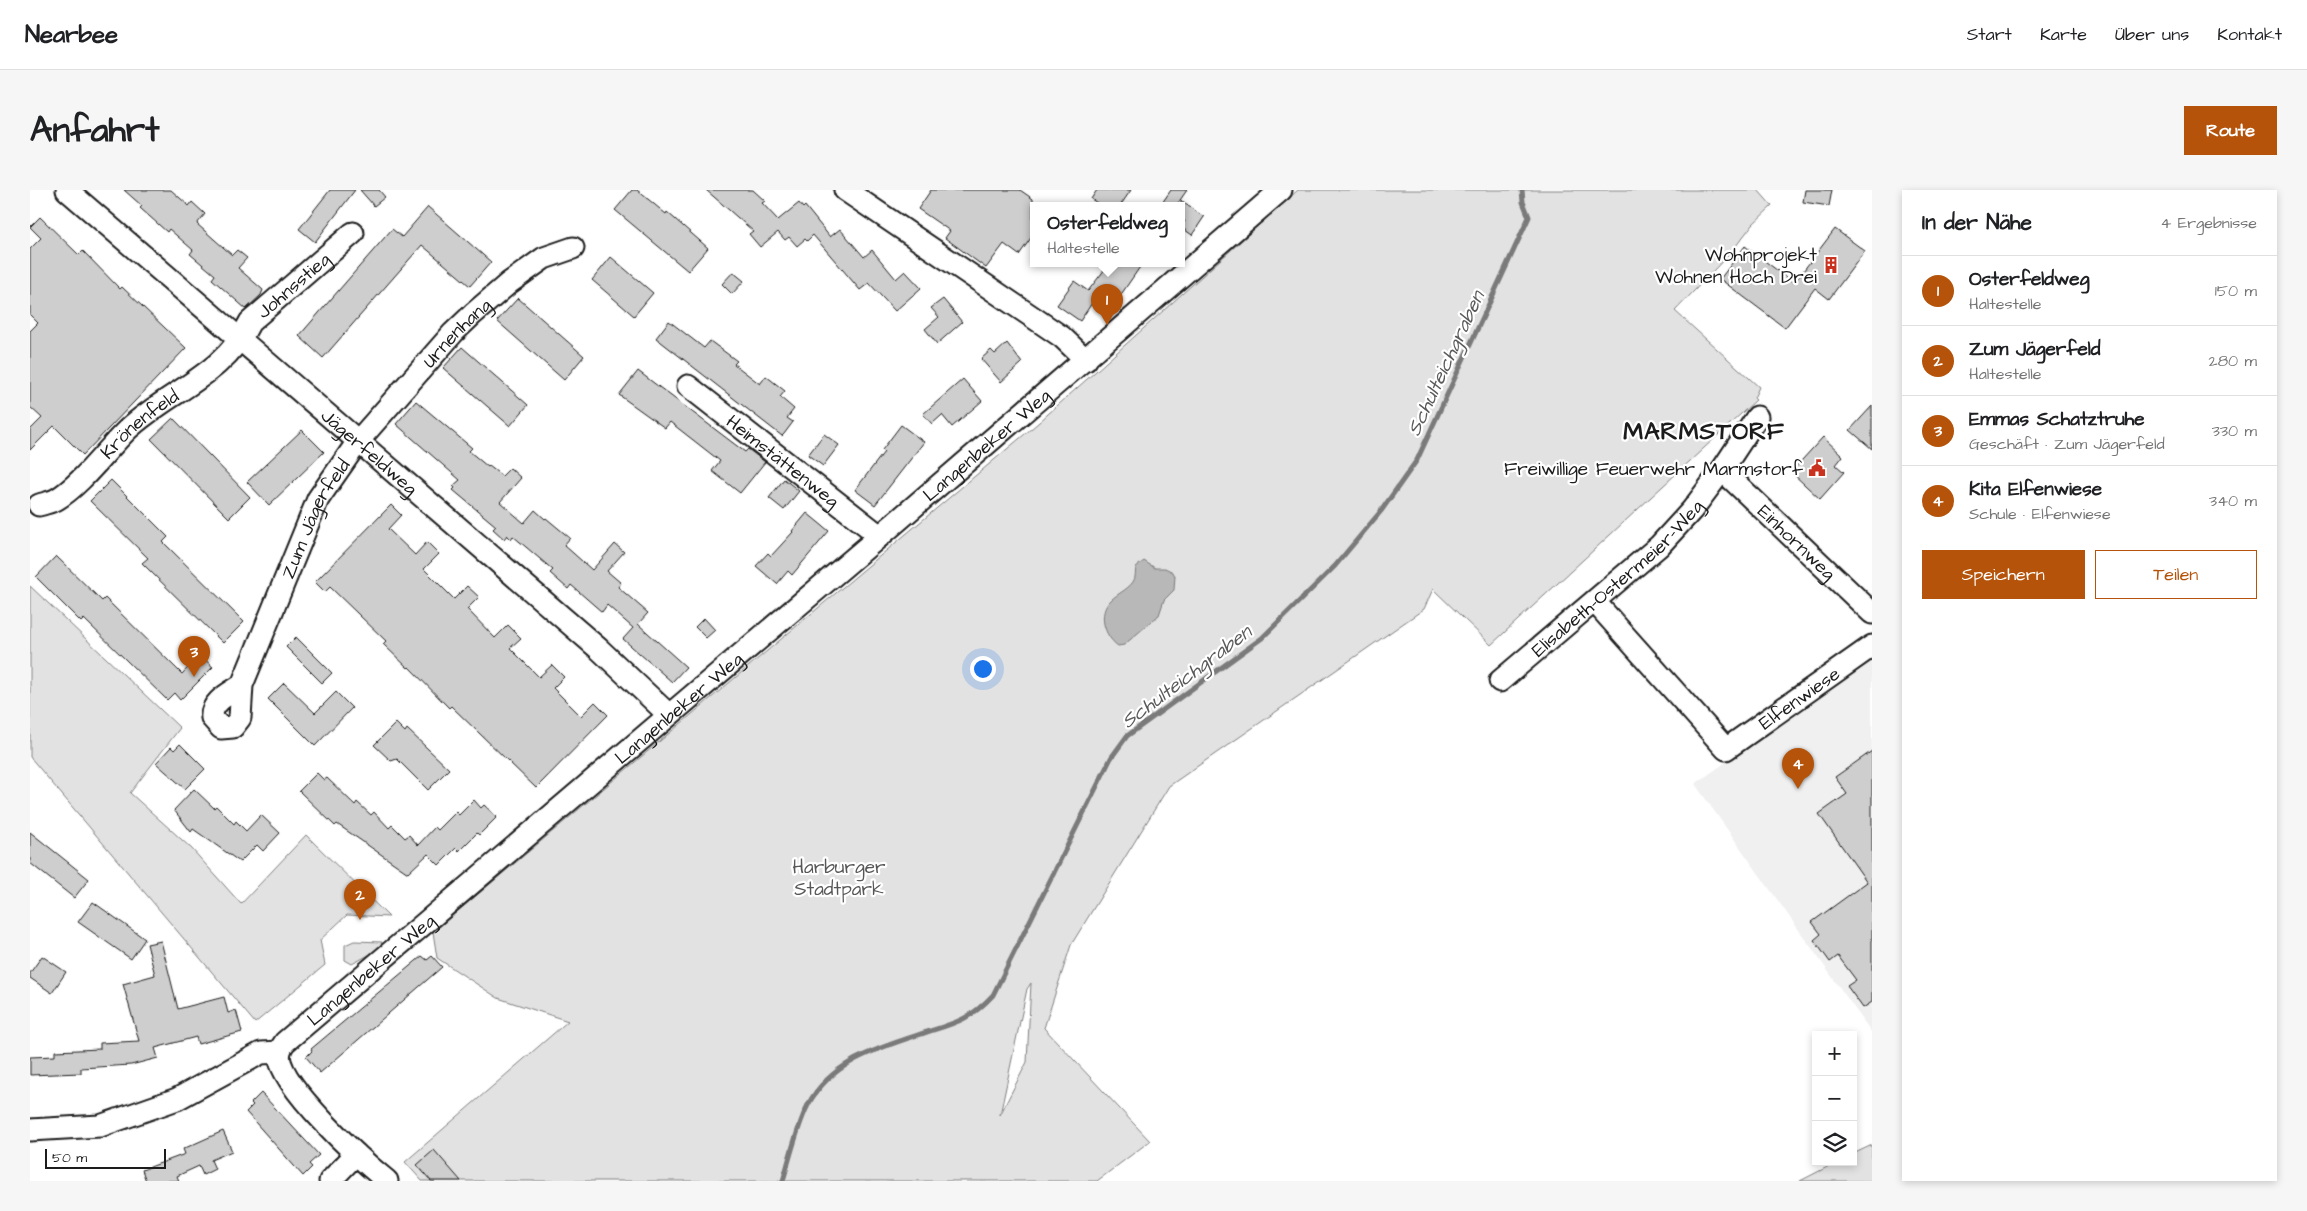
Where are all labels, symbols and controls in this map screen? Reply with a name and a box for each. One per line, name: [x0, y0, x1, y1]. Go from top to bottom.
text: Nearbee: [25, 18, 118, 52]
text: Start: [1967, 22, 2012, 47]
text: Karte: [2040, 22, 2087, 47]
text: Über uns: [2115, 22, 2189, 47]
text: Kontakt: [2217, 22, 2282, 47]
text: Anfahrt: [30, 106, 159, 155]
button: Route: [2184, 106, 2277, 155]
popup: [1030, 202, 1185, 267]
text: In der Nähe: [1922, 208, 2032, 237]
text: Osterfeldweg: [1047, 210, 1168, 237]
text: 4 Ergebnisse: [2160, 212, 2257, 234]
text: Haltestelle: [1047, 237, 1120, 259]
place label: Wohnprojekt Wohnen Hoch Drei: [1655, 242, 1817, 291]
street label: Johnsstieg: [251, 246, 338, 325]
building icon: Wohnprojekt Wohnen Hoch Drei: [1821, 255, 1841, 275]
text: Osterfeldweg: [1969, 266, 2089, 293]
text: 1: [1937, 280, 1939, 302]
text: 150 m: [2215, 280, 2257, 302]
pin: 1: [1091, 284, 1123, 325]
water label: Schulteichgraben: [1400, 285, 1493, 441]
street label: Urnenhang: [416, 292, 498, 374]
text: Haltestelle: [1969, 293, 2041, 315]
text: Zum Jägerfeld: [1969, 336, 2101, 363]
text: 2: [1933, 350, 1943, 372]
text: 280 m: [2209, 350, 2257, 372]
text: Haltestelle: [1969, 363, 2041, 385]
street label: Krönenfeld: [94, 383, 185, 465]
street label: Langenbeker Weg: [917, 383, 1058, 508]
street label: Jägerfeldweg: [315, 403, 423, 503]
text: Emmas Schatztruhe: [1969, 406, 2145, 433]
street label: Heimstättenweg: [720, 409, 845, 515]
district label: MARMSTORF: [1623, 415, 1785, 449]
text: 3: [1934, 420, 1942, 442]
text: 330 m: [2212, 420, 2257, 442]
text: Geschäft · Zum Jägerfeld: [1969, 433, 2165, 455]
street label: Zum Jägerfeld: [275, 454, 357, 583]
place label: Freiwillige Feuerwehr Marmstorf: [1504, 456, 1804, 484]
public building icon: Freiwillige Feuerwehr Marmstorf: [1807, 458, 1827, 478]
text: Kita Elfenwiese: [1969, 476, 2102, 503]
text: 4: [1933, 490, 1943, 512]
text: 340 m: [2209, 490, 2257, 512]
street label: Elisabeth-Ostermeier-Weg: [1526, 494, 1711, 664]
street label: Einhornweg: [1751, 499, 1842, 588]
text: Schule · Elfenwiese: [1969, 503, 2111, 525]
button: Speichern: [1922, 550, 2085, 599]
button: Teilen: [2095, 550, 2257, 599]
water label: Schulteichgraben: [1116, 617, 1260, 736]
pin: 3: [178, 636, 210, 677]
street label: Langenbeker Weg: [609, 646, 750, 771]
your location: [970, 656, 996, 682]
street label: Elfenwiese: [1754, 661, 1846, 737]
pin: 4: [1782, 748, 1814, 789]
park label: Harburger Stadtpark: [792, 854, 886, 903]
pin: 2: [344, 879, 376, 920]
street label: Langenbeker Weg: [302, 908, 442, 1033]
map controls: [1812, 1031, 1857, 1166]
button: +: [1812, 1031, 1857, 1076]
button: −: [1812, 1076, 1857, 1121]
button: layers: [1812, 1121, 1857, 1166]
scale bar: [45, 1146, 166, 1169]
text: 50 m: [52, 1148, 87, 1168]

